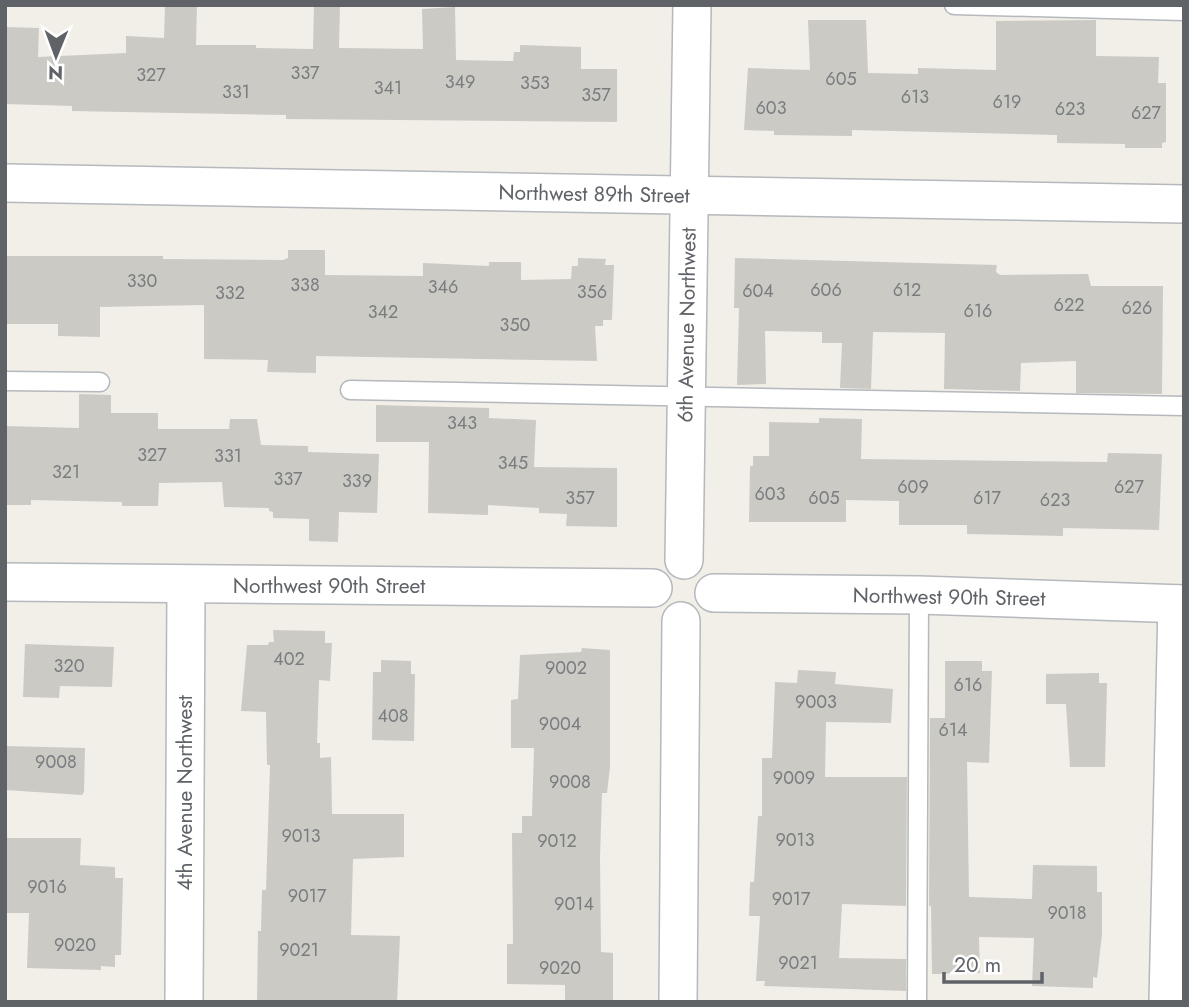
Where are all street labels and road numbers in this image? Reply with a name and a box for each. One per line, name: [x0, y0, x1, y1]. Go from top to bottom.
street label: Northwest 89th Street: [498, 177, 690, 211]
street label: 6th Avenue Northwest: [670, 227, 704, 423]
street label: Northwest 90th Street: [233, 571, 425, 601]
street label: Northwest 90th Street: [852, 580, 1046, 614]
street label: 4th Avenue Northwest: [170, 695, 200, 891]

